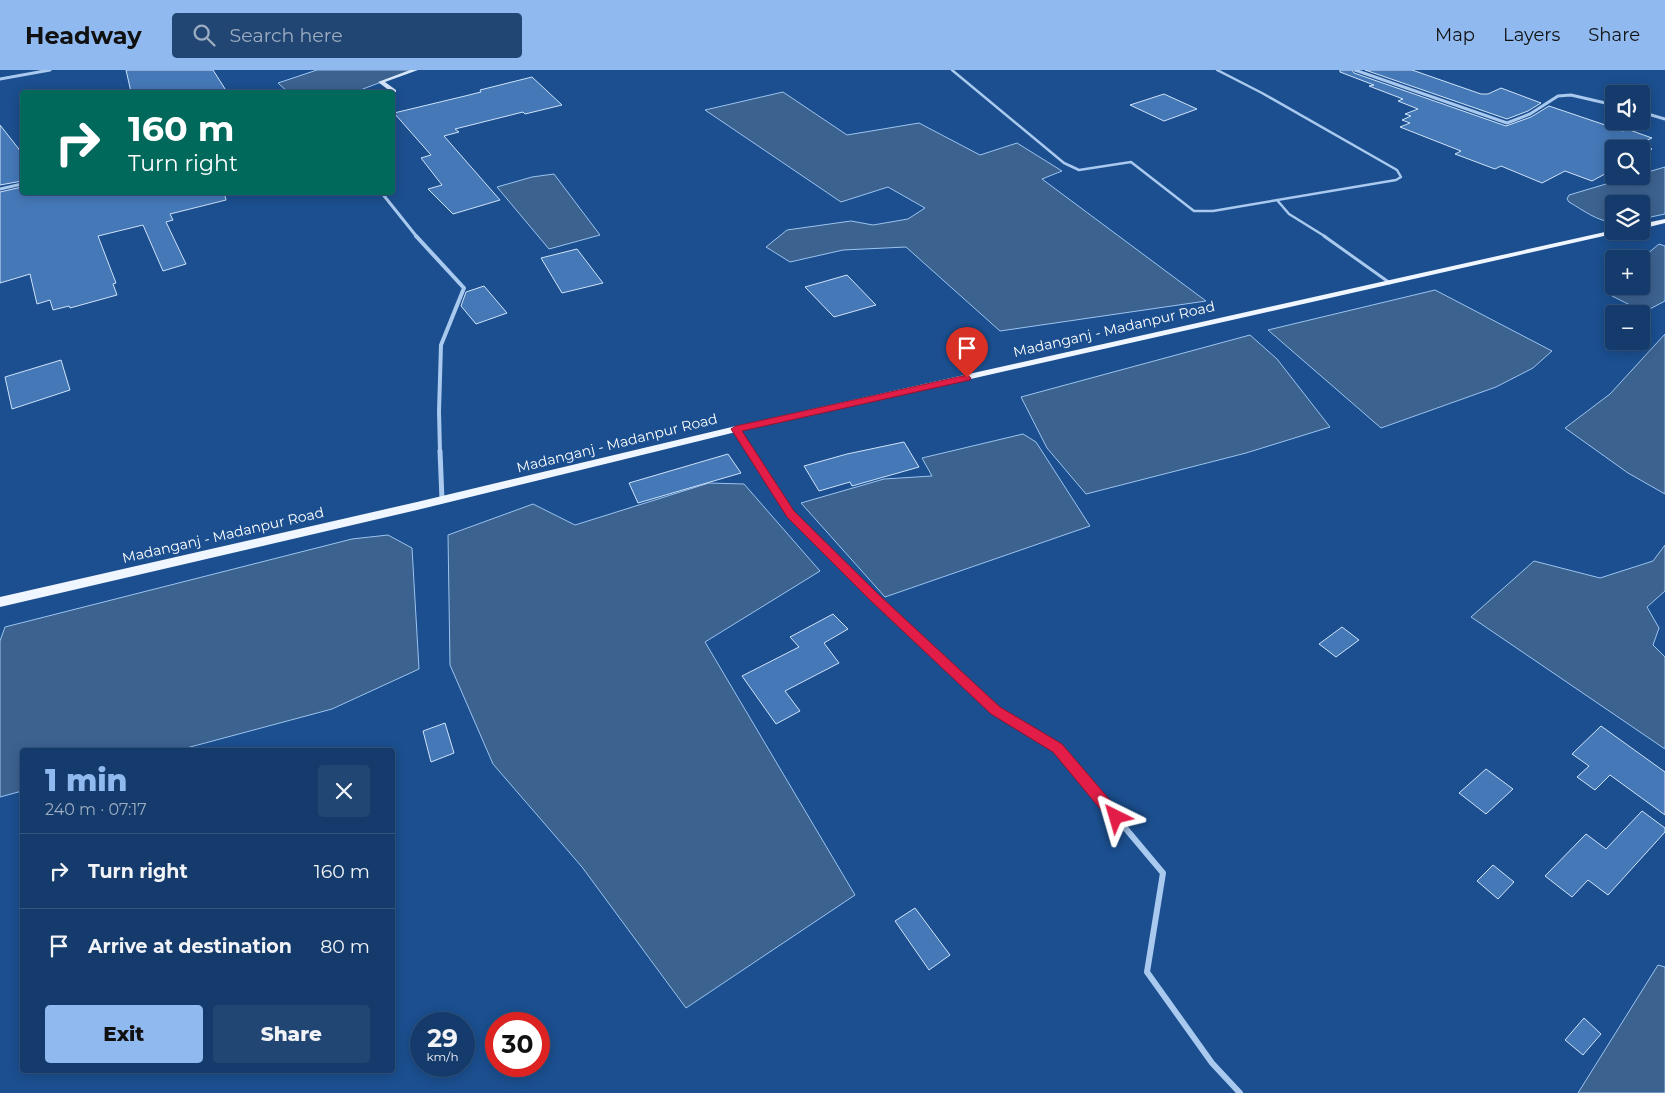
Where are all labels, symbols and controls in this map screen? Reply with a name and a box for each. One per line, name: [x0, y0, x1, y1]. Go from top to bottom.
search box: [172, 13, 522, 58]
text: Headway: [25, 21, 142, 50]
icon: search: [190, 21, 218, 49]
text: Search here: [230, 24, 343, 47]
text: Map: [1435, 24, 1475, 46]
text: Layers: [1503, 24, 1560, 46]
text: Share: [1588, 24, 1640, 46]
map controls: [1605, 85, 1650, 350]
button: sound: [1605, 85, 1650, 130]
text: 160 m: [128, 107, 234, 150]
icon: right: [45, 110, 110, 175]
button: search: [1605, 140, 1650, 185]
text: Turn right: [128, 150, 238, 177]
button: layers: [1605, 195, 1650, 240]
button: +: [1605, 250, 1650, 295]
street label: Madanganj - Madanpur Road: [1011, 297, 1217, 361]
button: −: [1605, 305, 1650, 350]
pin: [946, 327, 988, 378]
icon: arrive: [953, 334, 981, 362]
street label: Madanganj - Madanpur Road: [515, 409, 719, 477]
street label: Madanganj - Madanpur Road: [120, 503, 326, 567]
text: 1 min: [45, 762, 128, 799]
button: close: [318, 765, 370, 817]
position arrow: [1089, 790, 1141, 842]
text: 240 m · 07:17: [45, 800, 147, 819]
icon: right: [45, 857, 73, 885]
text: Turn right: [88, 860, 188, 883]
text: 160 m: [314, 860, 370, 883]
icon: arrive: [45, 932, 73, 960]
text: Arrive at destination: [88, 935, 292, 958]
text: 80 m: [320, 935, 370, 958]
button: Exit: [45, 1005, 203, 1063]
button: Share: [213, 1005, 370, 1063]
speed limit sign: 30: [485, 1012, 550, 1077]
text: 29: [427, 1023, 458, 1053]
text: km/h: [426, 1049, 459, 1064]

